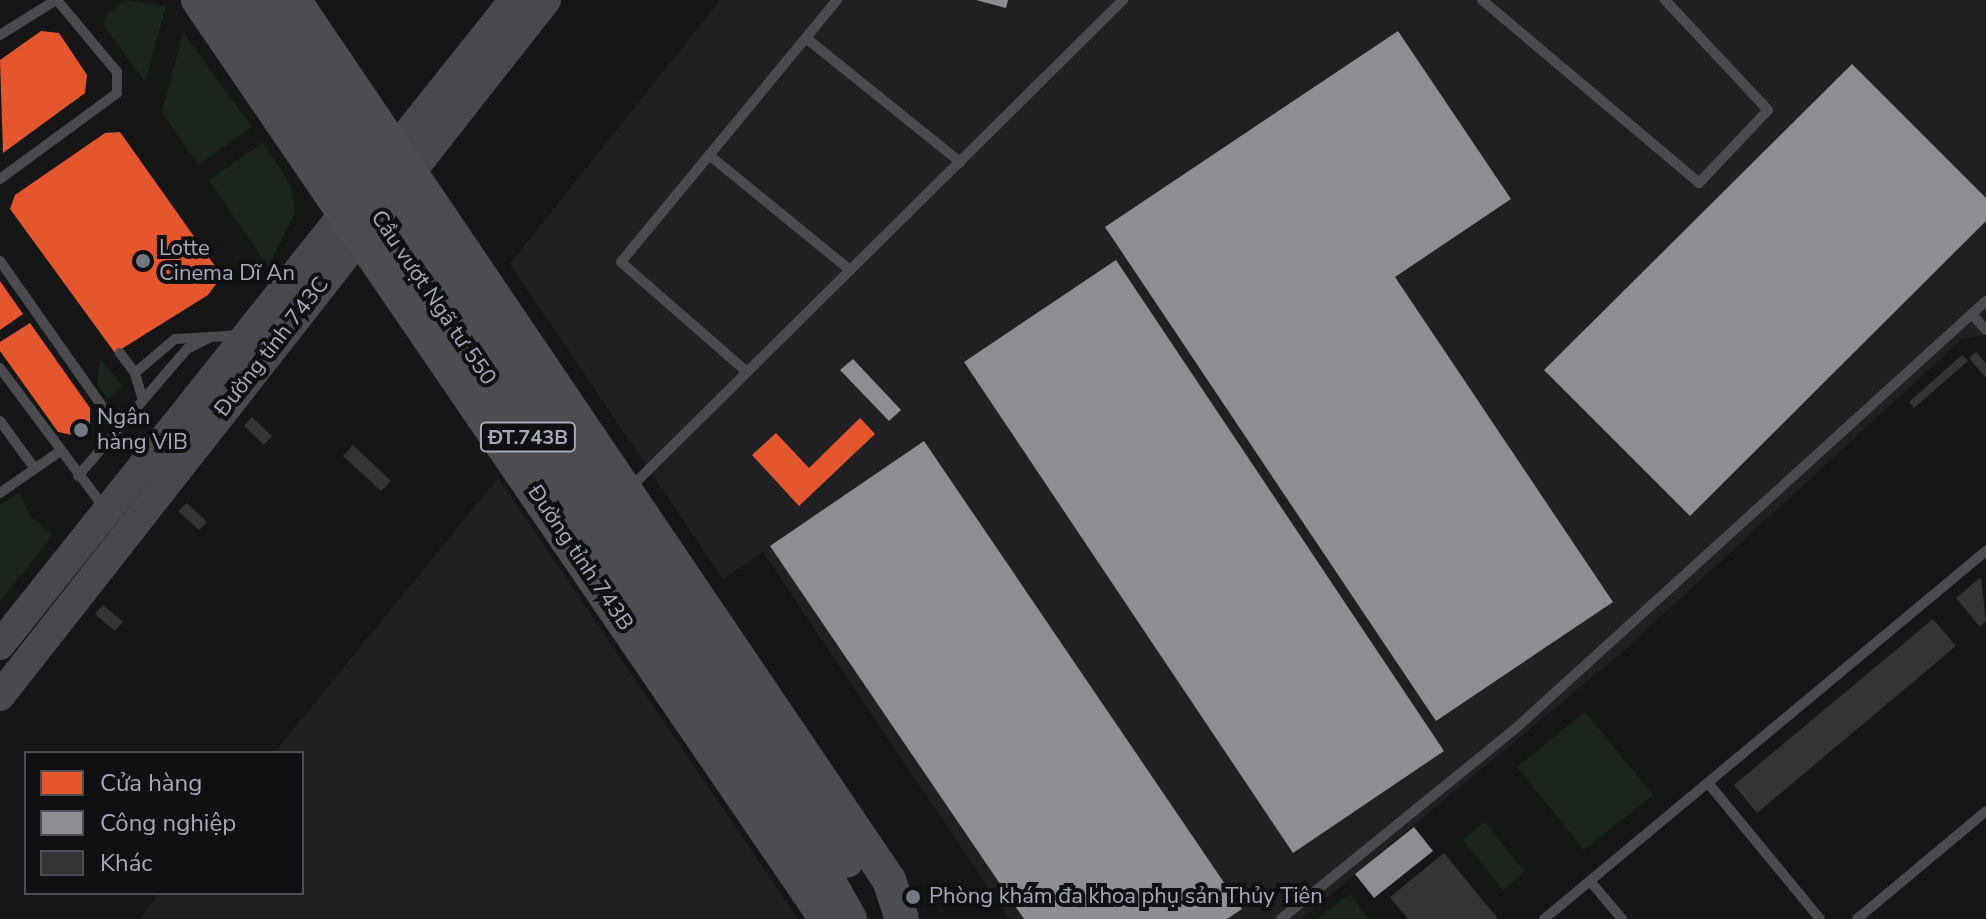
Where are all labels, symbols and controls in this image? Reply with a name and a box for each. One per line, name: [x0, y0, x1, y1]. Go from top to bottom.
street label: Cầu vượt Ngã tư 550: [365, 206, 501, 390]
place label: Lotte Cinema Dĩ An: [159, 235, 295, 286]
marker: Lotte Cinema Dĩ An: [134, 252, 152, 270]
street label: Đường tỉnh 743C: [209, 272, 335, 422]
place label: Ngân hàng VIB: [97, 404, 188, 456]
marker: Ngân hàng VIB: [72, 421, 90, 439]
road number: ĐT.743B: [478, 421, 578, 453]
street label: Đường tỉnh 743B: [522, 480, 638, 636]
legend: [24, 751, 304, 895]
text: Cửa hàng: [100, 767, 202, 799]
text: Công nghiệp: [100, 807, 236, 839]
text: Khác: [100, 847, 152, 879]
place label: Phòng khám đa khoa phụ sản Thủy Tiên: [929, 884, 1323, 910]
marker: Phòng khám đa khoa phụ sản Thủy Tiên: [904, 888, 922, 906]

